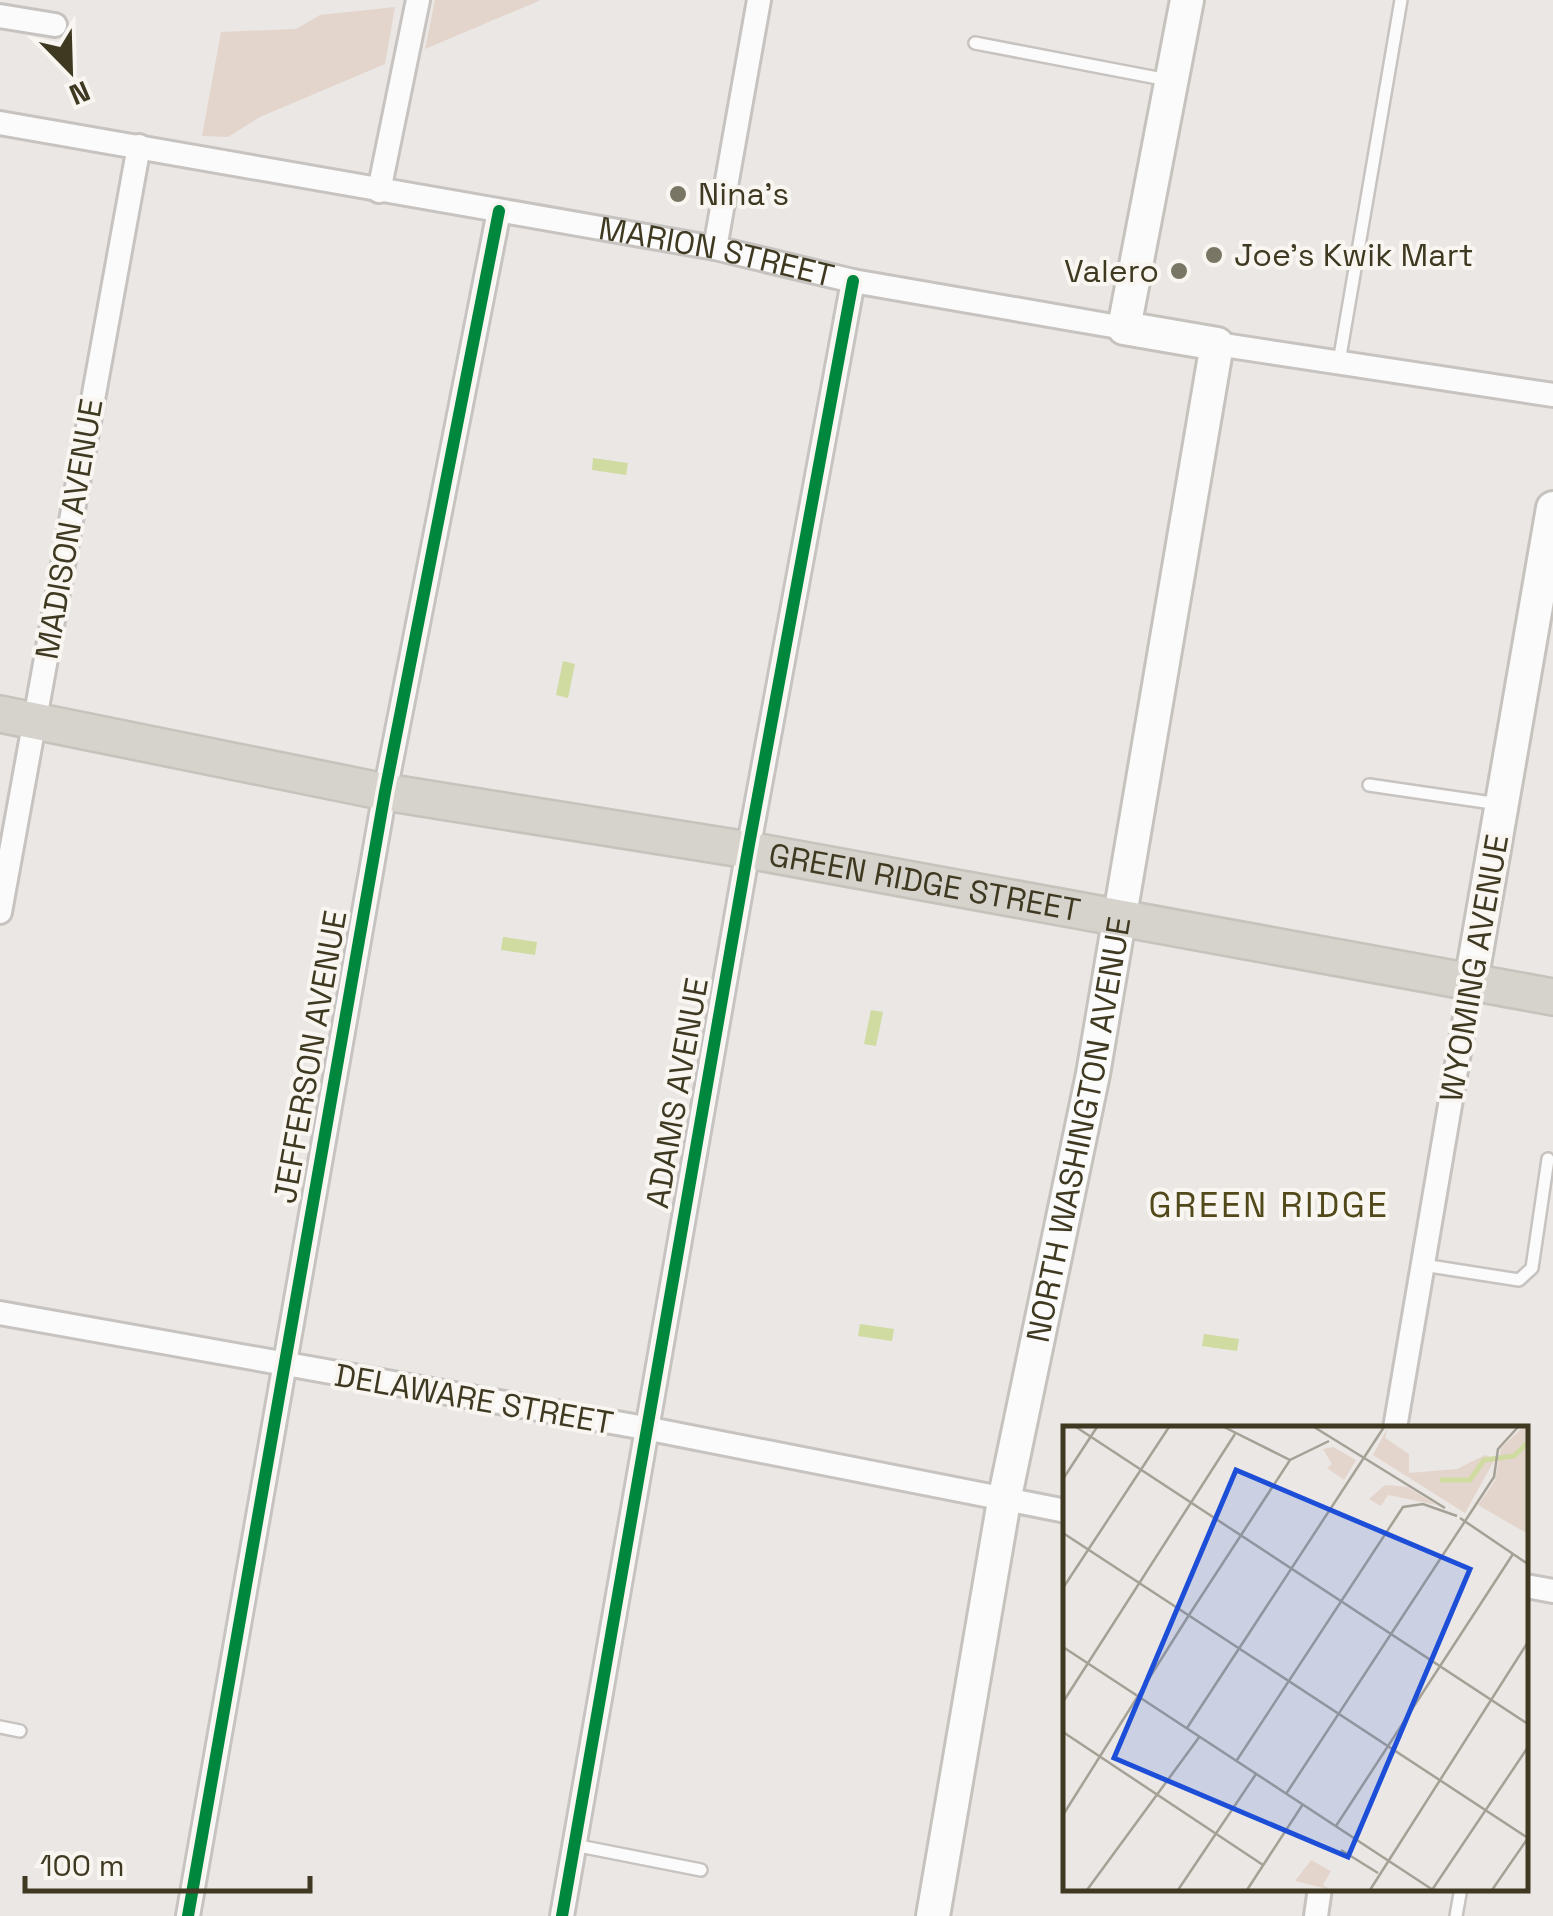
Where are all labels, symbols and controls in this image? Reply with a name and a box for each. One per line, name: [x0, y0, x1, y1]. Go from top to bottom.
north arrow: [20, 20, 120, 120]
text: N: [64, 73, 95, 113]
place label: Nina's: [698, 174, 789, 214]
marker: Nina's: [667, 183, 689, 205]
street label: MARION STREET: [596, 208, 838, 296]
place label: Joe's Kwik Mart: [1234, 235, 1473, 275]
marker: Joe's Kwik Mart: [1203, 244, 1225, 266]
place label: Valero: [1064, 251, 1159, 291]
marker: Valero: [1168, 260, 1190, 282]
street label: MADISON AVENUE: [26, 396, 112, 662]
street label: WYOMING AVENUE: [1431, 831, 1517, 1105]
street label: GREEN RIDGE STREET: [766, 834, 1084, 930]
street label: JEFFERSON AVENUE: [265, 907, 355, 1207]
street label: NORTH WASHINGTON AVENUE: [1018, 914, 1139, 1346]
street label: ADAMS AVENUE: [637, 975, 717, 1211]
district label: GREEN RIDGE: [1149, 1183, 1389, 1227]
street label: DELAWARE STREET: [332, 1355, 616, 1443]
inset map: [1063, 1426, 1528, 1891]
scale bar: [25, 1831, 310, 1893]
text: 100 m: [40, 1846, 125, 1885]

